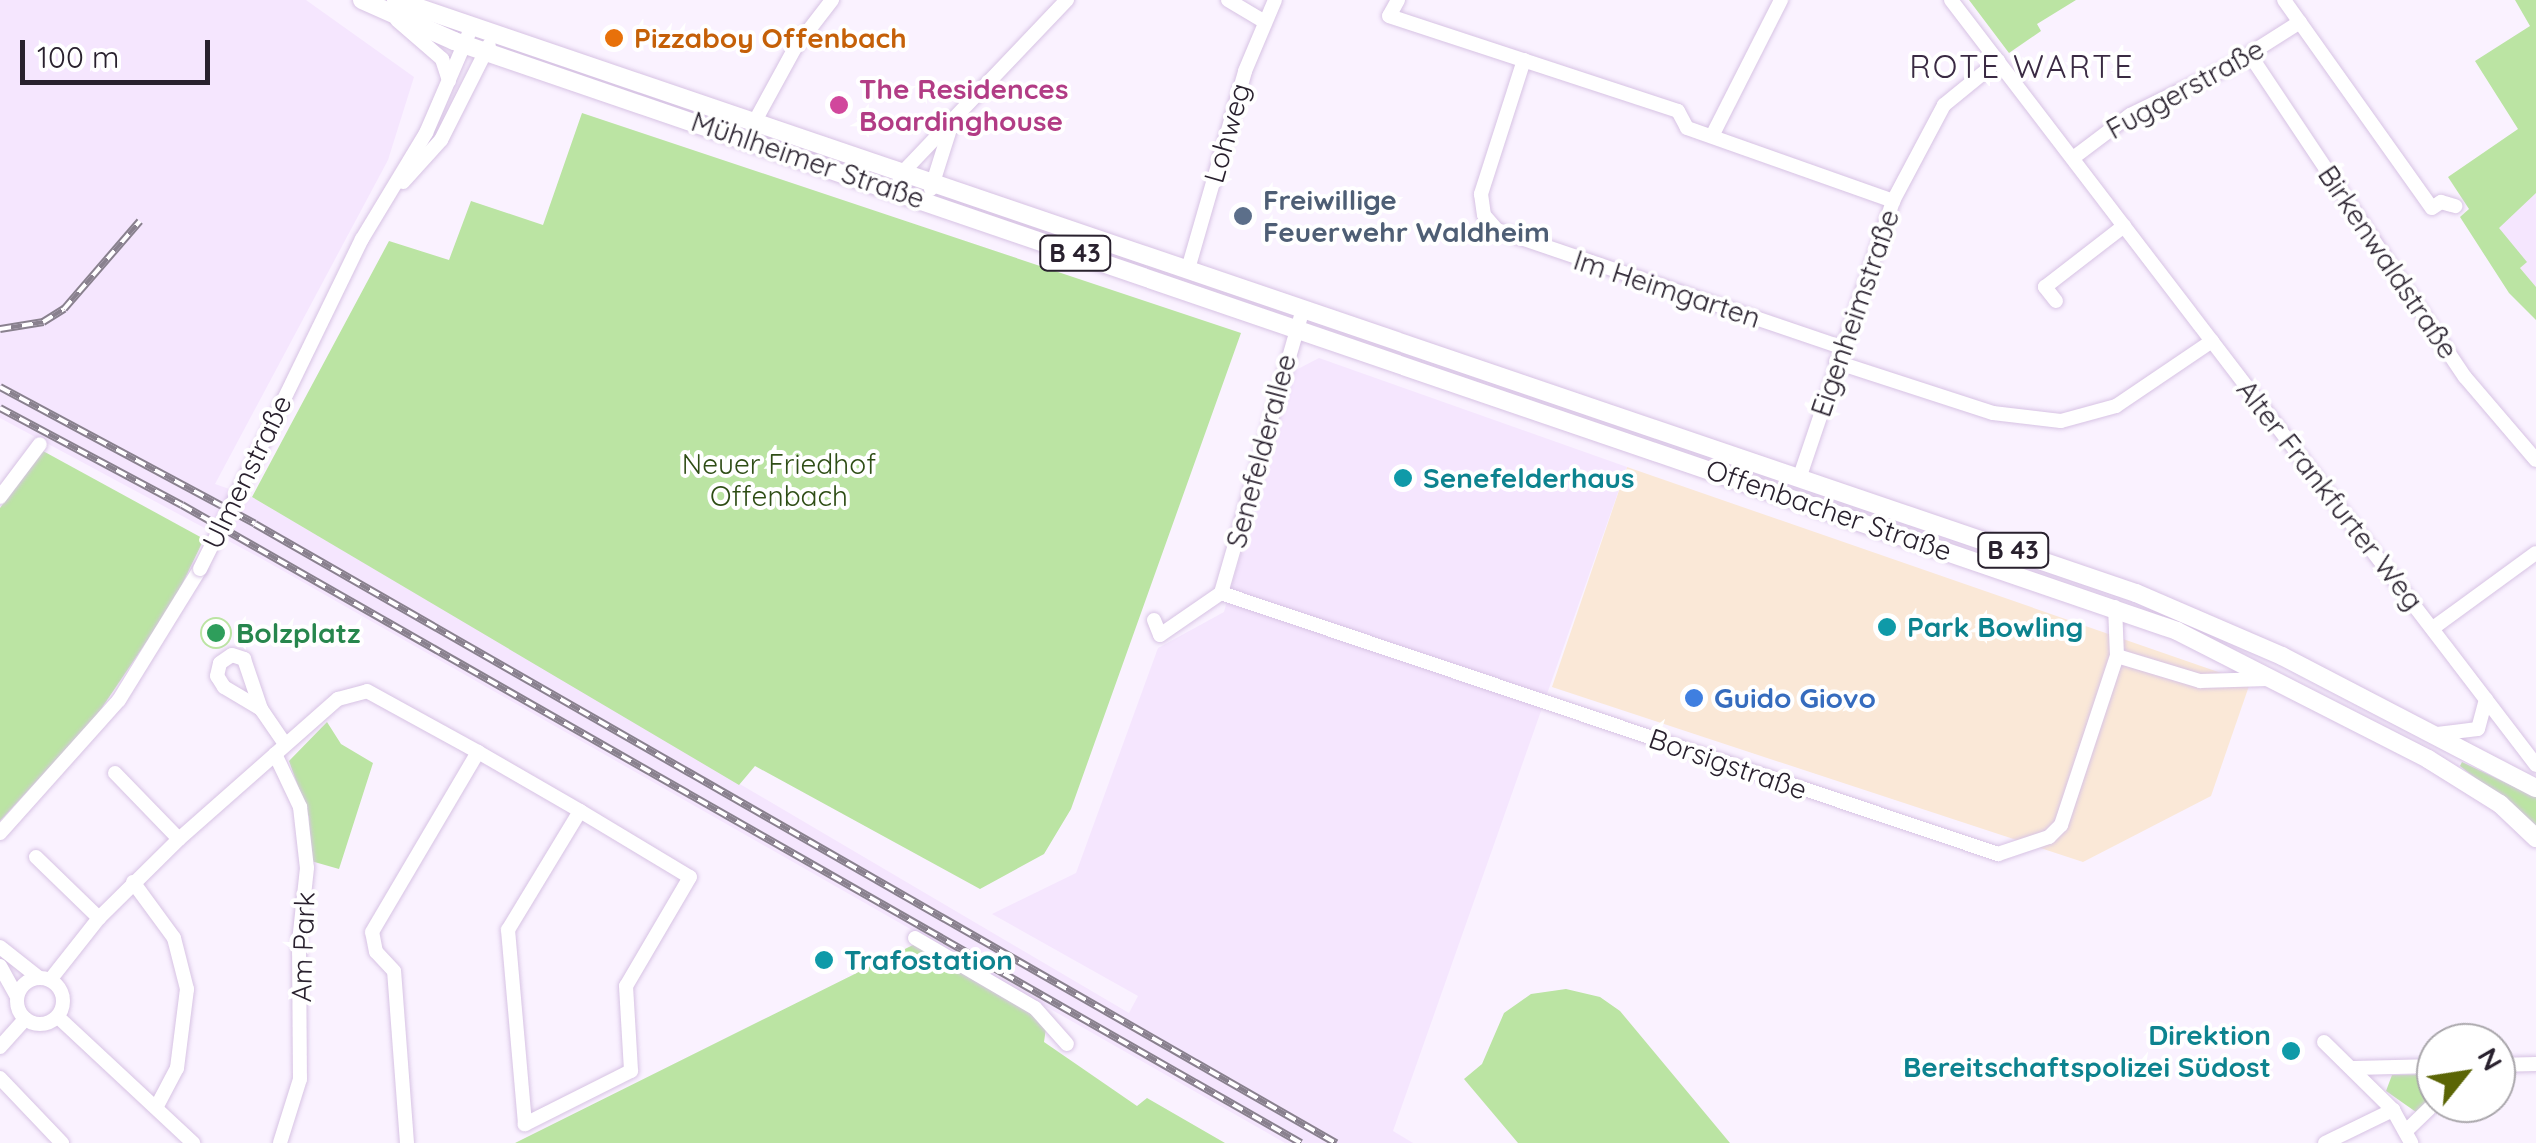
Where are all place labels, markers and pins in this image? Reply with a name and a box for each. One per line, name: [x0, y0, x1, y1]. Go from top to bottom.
place label: Pizzaboy Offenbach: [634, 21, 907, 55]
marker: Pizzaboy Offenbach: [603, 27, 625, 49]
place label: The Residences Boardinghouse: [859, 72, 1068, 138]
marker: The Residences Boardinghouse: [828, 94, 850, 116]
place label: Freiwillige Feuerwehr Waldheim: [1263, 183, 1550, 249]
marker: Freiwillige Feuerwehr Waldheim: [1232, 205, 1254, 227]
place label: Senefelderhaus: [1423, 461, 1635, 495]
marker: Senefelderhaus: [1392, 467, 1414, 489]
place label: Park Bowling: [1907, 610, 2083, 644]
place label: Bolzplatz: [236, 616, 361, 650]
marker: Park Bowling: [1876, 616, 1898, 638]
marker: Bolzplatz: [205, 622, 227, 644]
place label: Guido Giovo: [1714, 681, 1876, 715]
marker: Guido Giovo: [1683, 687, 1705, 709]
place label: Trafostation: [844, 943, 1013, 977]
marker: Trafostation: [813, 949, 835, 971]
place label: Direktion Bereitschaftspolizei Südost: [1903, 1018, 2271, 1084]
marker: Direktion Bereitschaftspolizei Südost: [2280, 1040, 2302, 1062]

